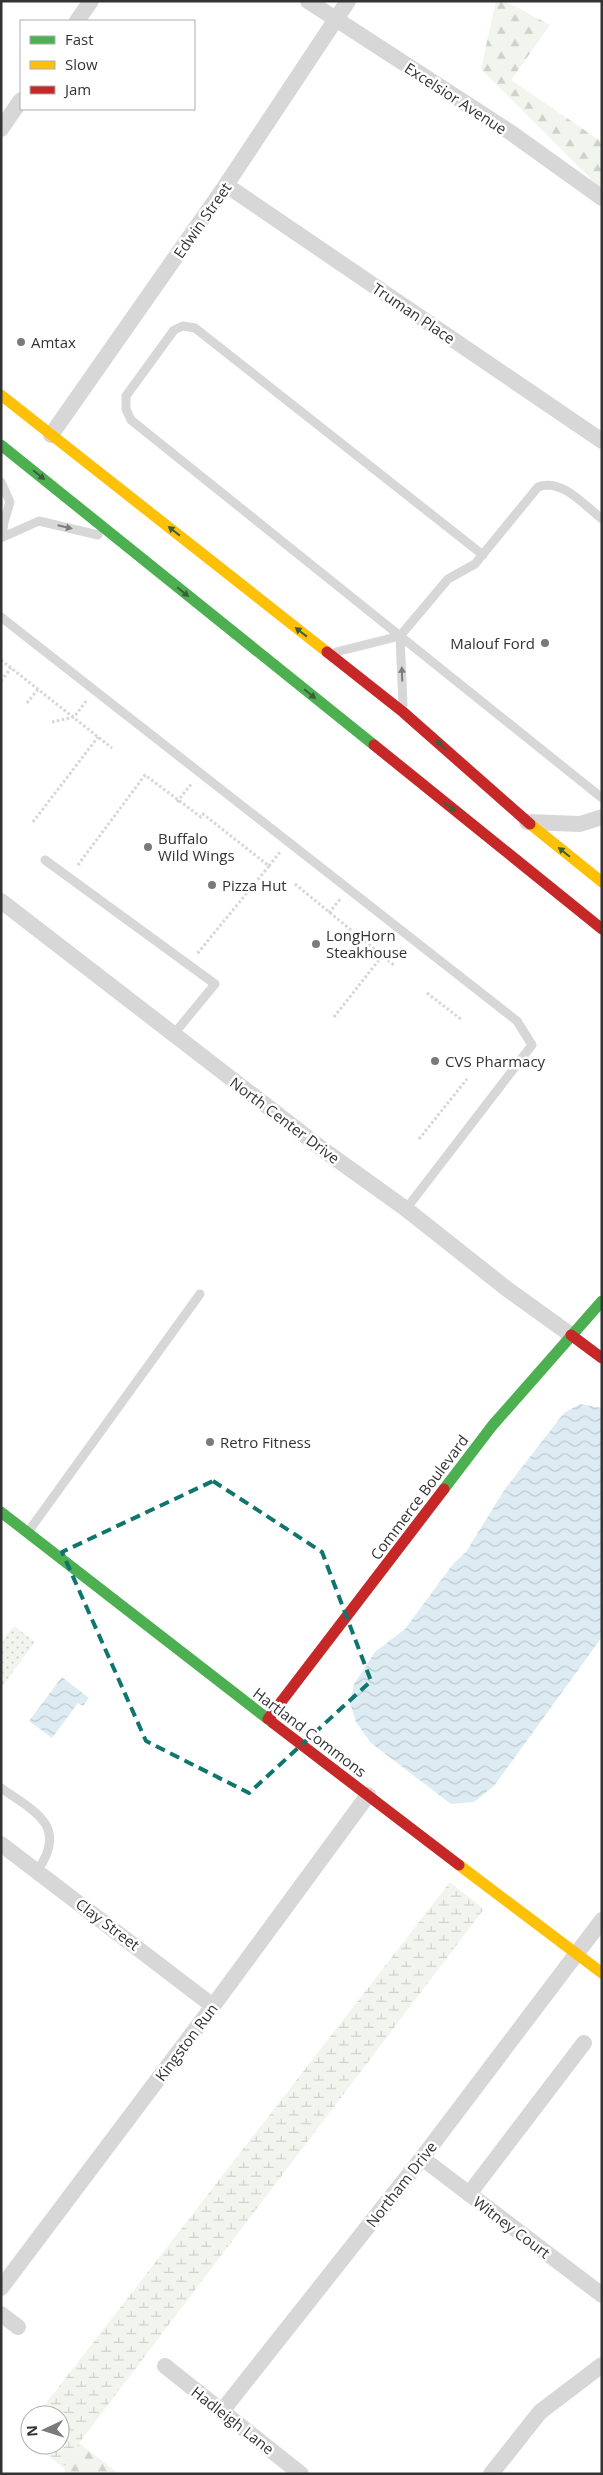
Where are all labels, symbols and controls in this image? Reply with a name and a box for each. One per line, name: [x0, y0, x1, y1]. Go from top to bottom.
legend: [20, 20, 195, 110]
text: Fast: [65, 29, 94, 49]
text: Slow: [65, 54, 98, 74]
street label: Excelsior Avenue: [401, 58, 511, 138]
text: Jam: [63, 79, 91, 99]
street label: Edwin Street: [169, 178, 235, 262]
street label: Truman Place: [369, 278, 459, 348]
place label: Amtax: [31, 332, 76, 352]
marker: Amtax: [15, 336, 27, 348]
one-way arrow: [32, 470, 45, 481]
one-way arrow: [57, 523, 72, 531]
one-way arrow: [168, 526, 181, 537]
one-way arrow: [176, 586, 189, 597]
one-way arrow: [295, 626, 308, 637]
place label: Malouf Ford: [450, 633, 535, 653]
marker: Malouf Ford: [539, 637, 551, 649]
one-way arrow: [397, 665, 405, 681]
one-way arrow: [303, 688, 316, 699]
one-way arrow: [434, 740, 447, 751]
one-way arrow: [443, 801, 456, 812]
place label: Buffalo Wild Wings: [158, 828, 235, 865]
marker: Buffalo Wild Wings: [142, 841, 154, 853]
one-way arrow: [558, 846, 571, 857]
place label: Pizza Hut: [222, 875, 287, 895]
marker: Pizza Hut: [206, 879, 218, 891]
place label: LongHorn Steakhouse: [326, 925, 407, 962]
marker: LongHorn Steakhouse: [310, 938, 322, 950]
place label: CVS Pharmacy: [445, 1051, 546, 1071]
marker: CVS Pharmacy: [429, 1055, 441, 1067]
street label: North Center Drive: [226, 1072, 344, 1168]
street label: Commerce Boulevard: [365, 1430, 473, 1564]
place label: Retro Fitness: [220, 1432, 311, 1452]
marker: Retro Fitness: [204, 1436, 216, 1448]
street label: Hartland Commons: [249, 1683, 371, 1781]
street label: Clay Street: [72, 1893, 144, 1955]
street label: Kingston Run: [150, 1999, 222, 2085]
street label: Northam Drive: [361, 2137, 441, 2231]
street label: Witney Court: [470, 2192, 554, 2262]
street label: Hadleigh Lane: [188, 2381, 278, 2459]
north arrow: [20, 2405, 70, 2455]
text: N: [22, 2425, 41, 2437]

